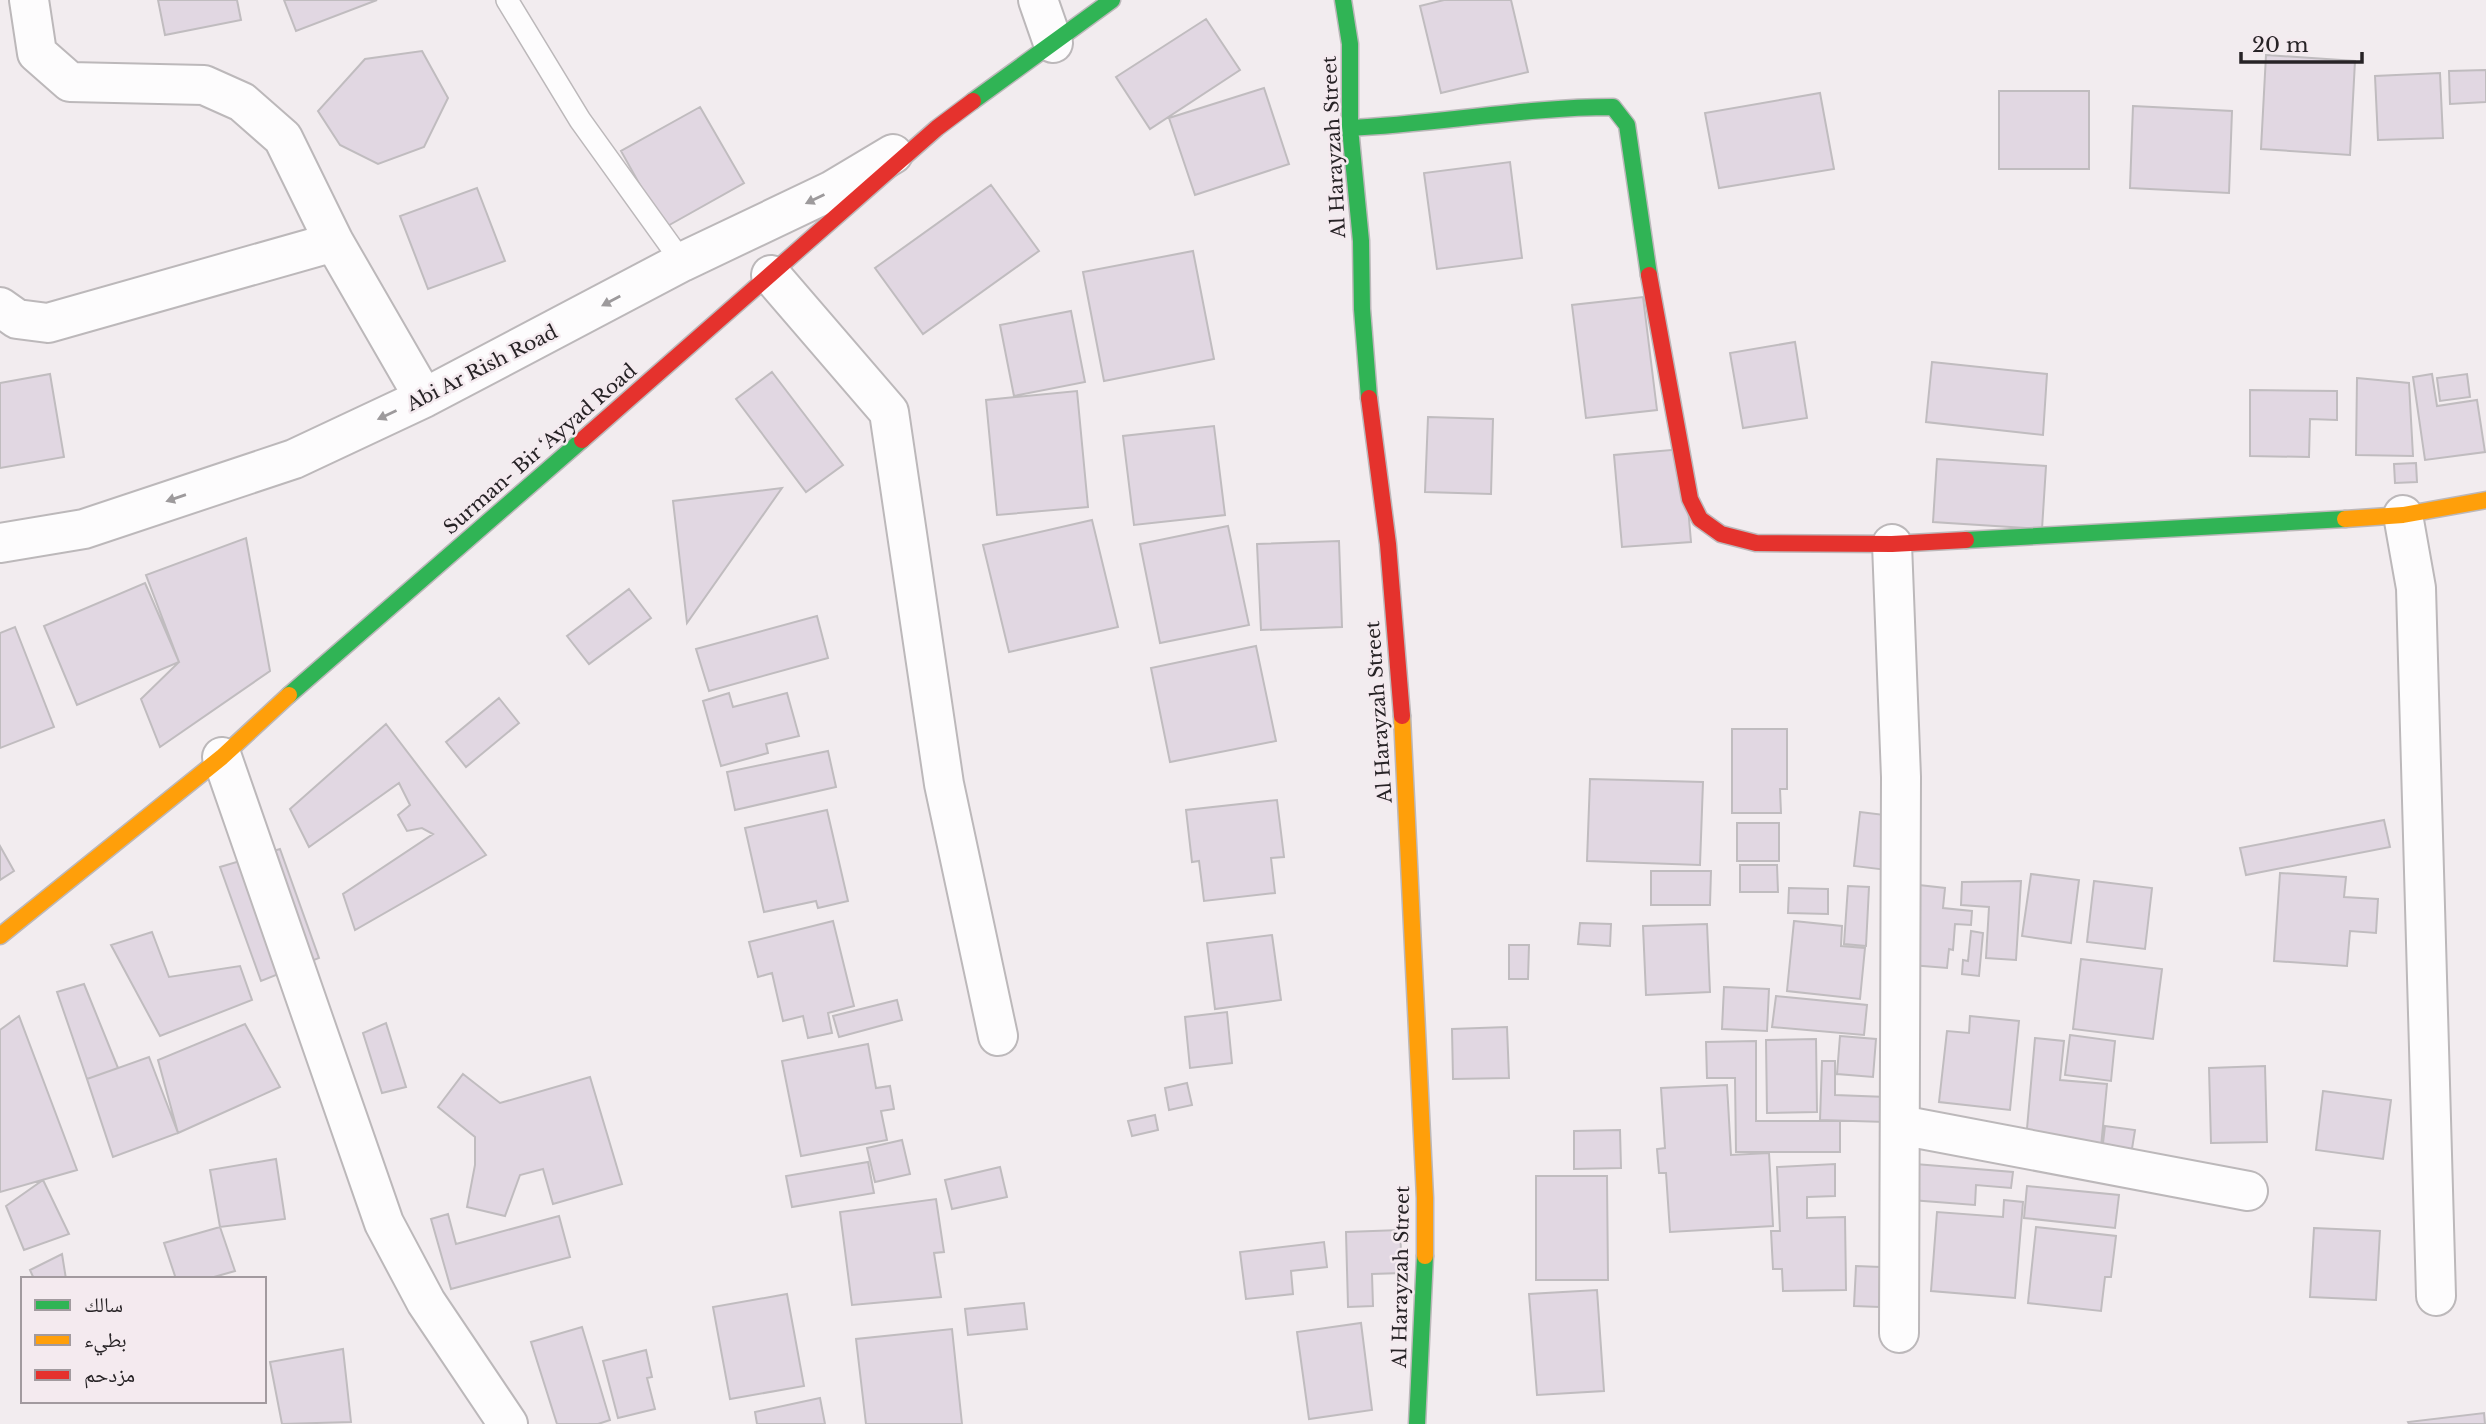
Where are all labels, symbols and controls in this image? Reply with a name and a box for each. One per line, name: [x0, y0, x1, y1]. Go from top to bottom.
scale bar: [2241, 21, 2362, 65]
text: 20 m: [2252, 32, 2309, 58]
street label: Al Harayzah Street: [1318, 54, 1350, 240]
one-way arrow: [805, 193, 825, 204]
one-way arrow: [601, 294, 621, 306]
street label: Abi Ar Rish Road: [402, 320, 561, 416]
street label: Surman- Bir ‘Ayyad Road: [439, 359, 641, 539]
one-way arrow: [377, 409, 397, 421]
one-way arrow: [165, 494, 186, 504]
street label: Al Harayzah Street: [1361, 619, 1397, 805]
street label: Al Harayzah Street: [1388, 1185, 1414, 1369]
legend: [21, 1277, 266, 1403]
text: سالك: [84, 1292, 123, 1318]
text: بطيء: [84, 1327, 127, 1356]
text: مزدحم: [84, 1362, 135, 1389]

